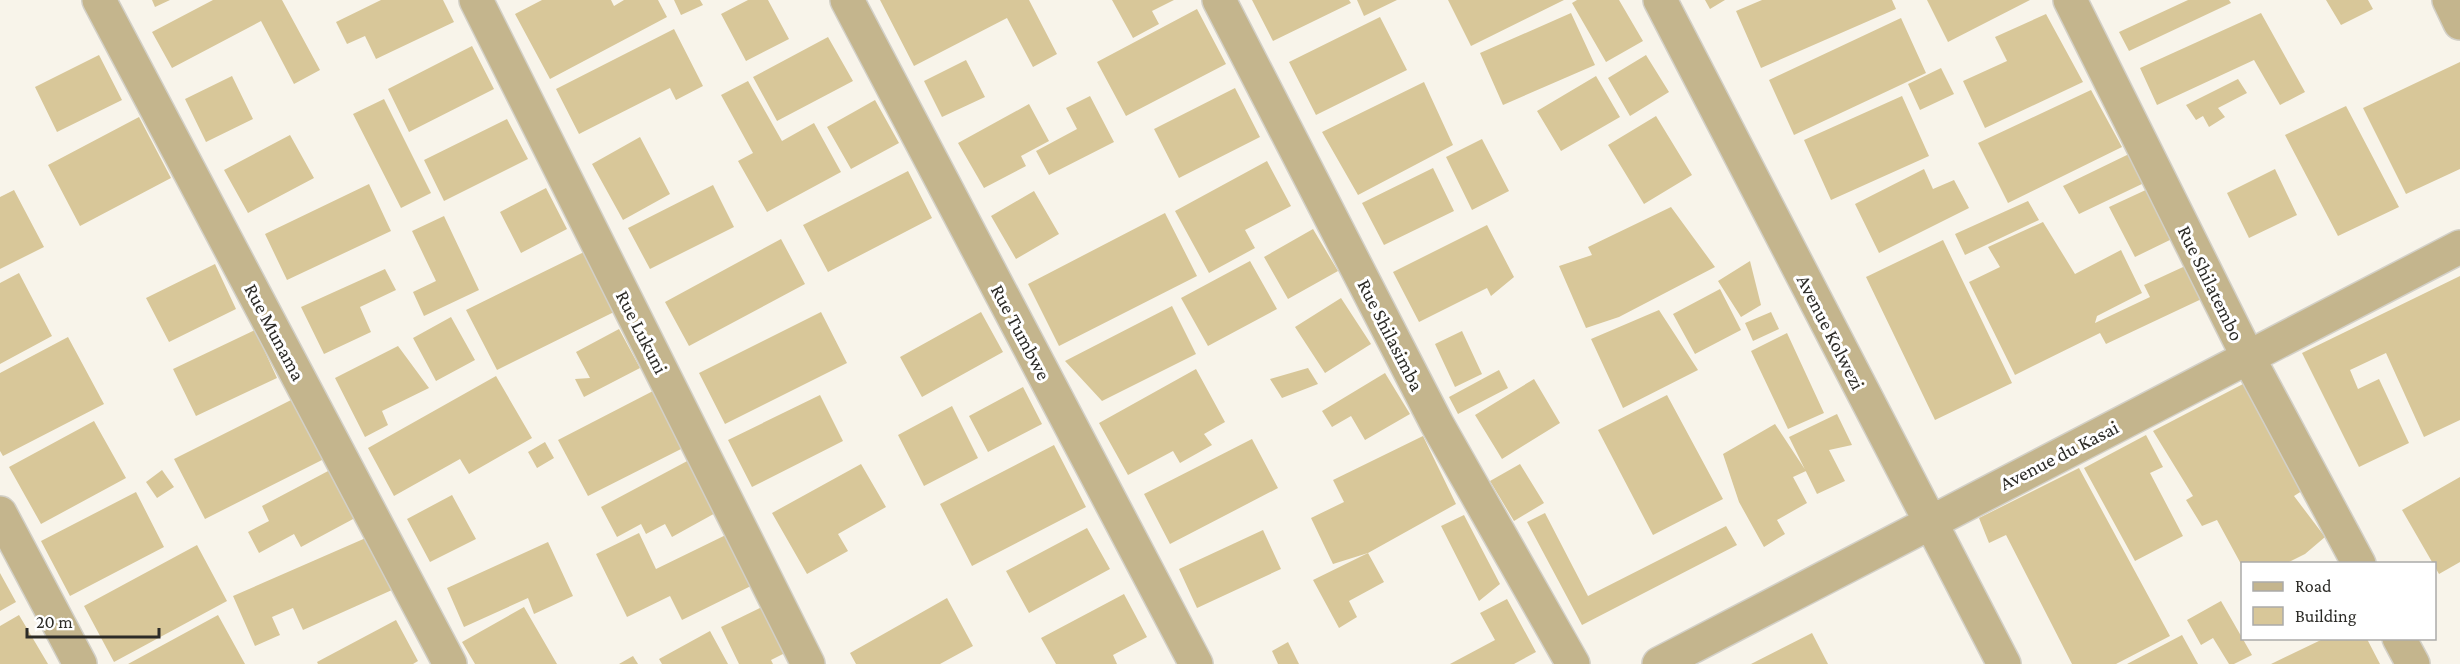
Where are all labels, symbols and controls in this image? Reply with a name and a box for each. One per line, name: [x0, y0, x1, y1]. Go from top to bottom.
street label: Rue Shilatembo: [2174, 222, 2248, 344]
street label: Avenue Kolwezi: [1793, 271, 1869, 393]
street label: Rue Shilasimba: [1353, 275, 1429, 395]
street label: Rue Munama: [240, 280, 310, 384]
street label: Rue Tumbwe: [987, 280, 1055, 384]
street label: Rue Lukuni: [612, 287, 672, 377]
street label: Avenue du Kasai: [1996, 416, 2122, 494]
legend: [2241, 562, 2436, 640]
text: Road: [2295, 576, 2332, 596]
scale bar: [27, 601, 159, 639]
text: Building: [2295, 606, 2357, 626]
text: 20 m: [36, 612, 73, 632]

